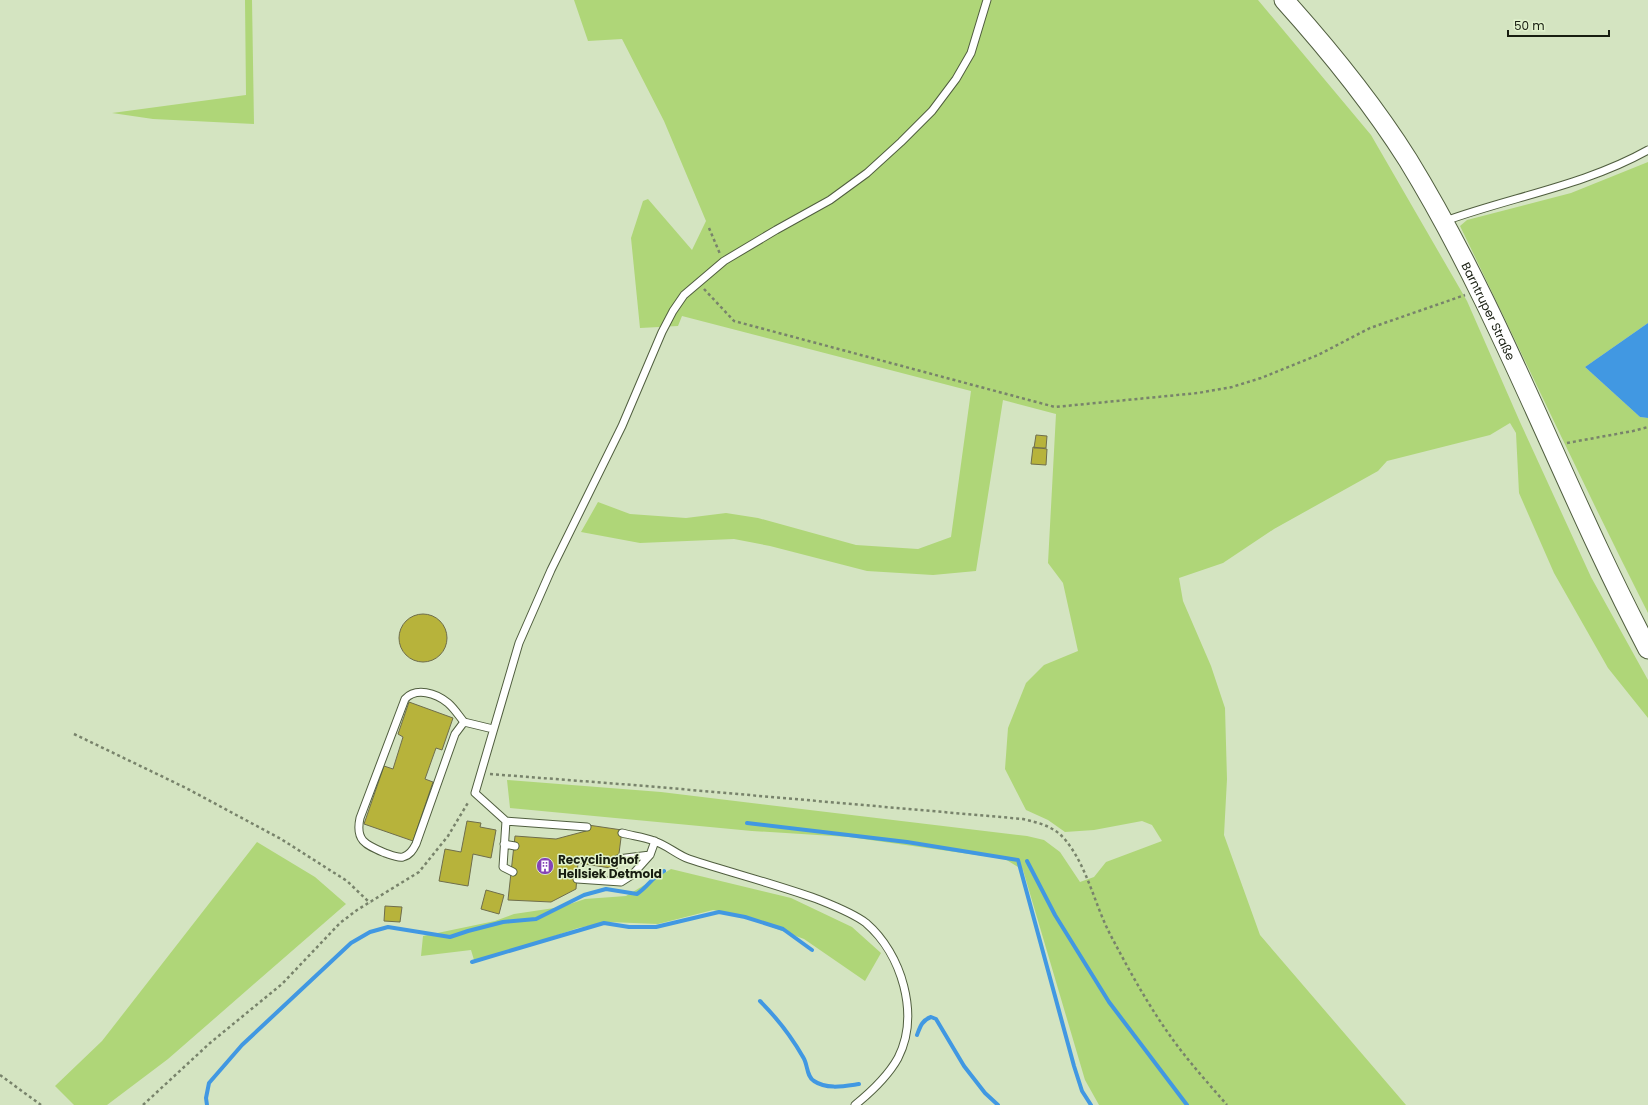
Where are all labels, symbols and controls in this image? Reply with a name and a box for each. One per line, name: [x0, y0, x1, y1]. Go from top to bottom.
scale bar: [1508, 12, 1609, 38]
text: 50 m: [1514, 17, 1545, 34]
street label: Barntruper Straße: [1458, 259, 1520, 363]
place label: Recyclinghof Hellsiek Detmold: [558, 851, 662, 882]
building icon: Recyclinghof Hellsiek Detmold: [535, 856, 555, 876]

